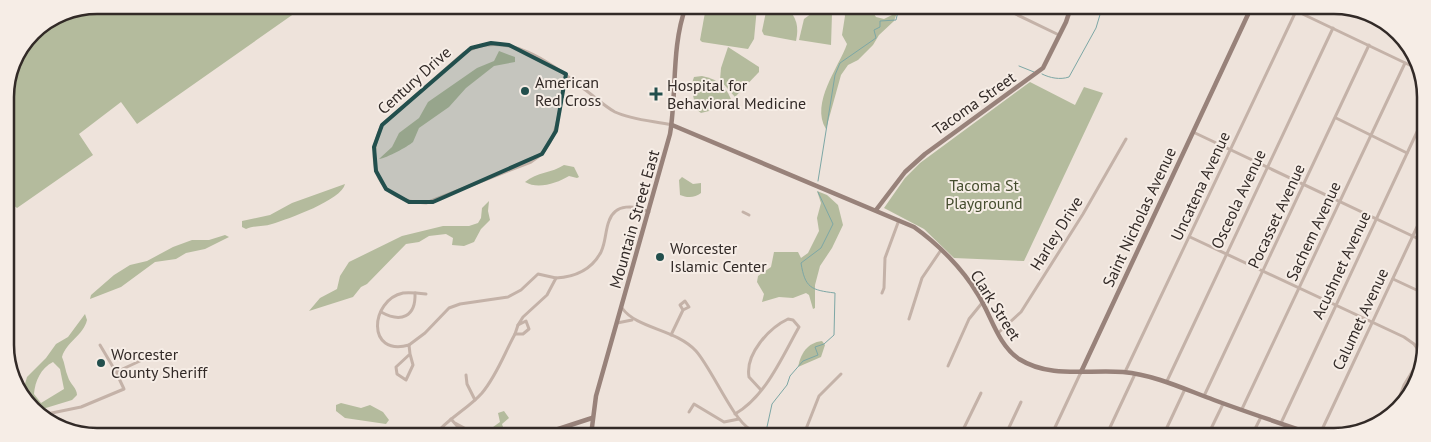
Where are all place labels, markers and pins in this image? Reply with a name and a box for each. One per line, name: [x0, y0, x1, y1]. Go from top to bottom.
place label: American Red Cross: [535, 72, 601, 110]
place label: Hospital for Behavioral Medicine: [667, 75, 806, 113]
marker: American Red Cross: [519, 85, 531, 97]
marker: Hospital for Behavioral Medicine: [649, 87, 663, 101]
place label: Worcester Islamic Center: [670, 238, 767, 276]
marker: Worcester Islamic Center: [654, 251, 666, 263]
place label: Worcester County Sheriff: [111, 344, 208, 382]
marker: Worcester County Sheriff: [95, 357, 107, 369]

